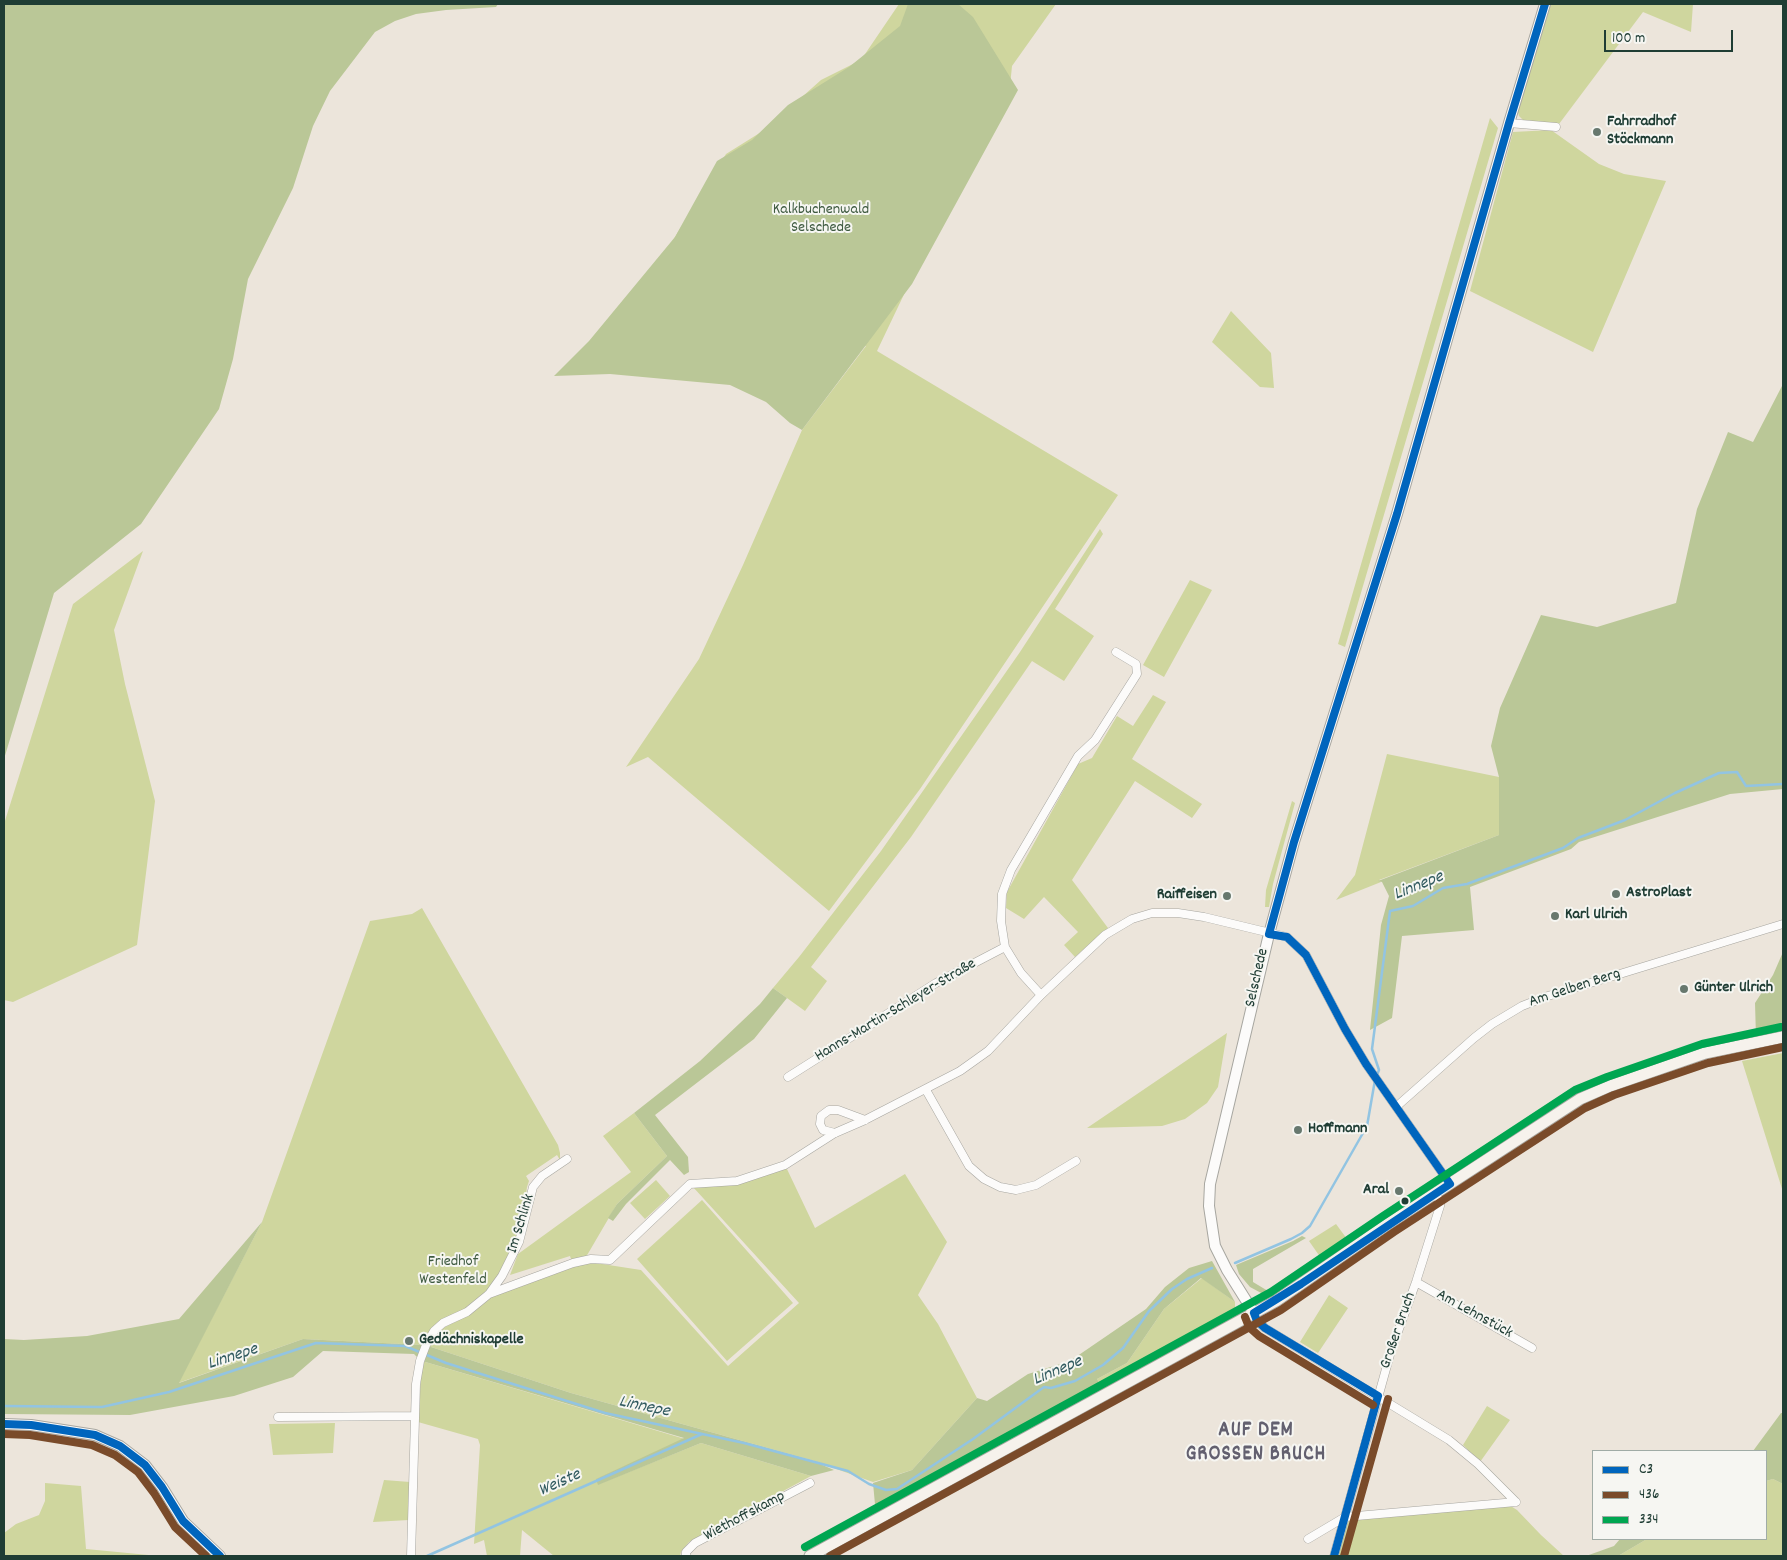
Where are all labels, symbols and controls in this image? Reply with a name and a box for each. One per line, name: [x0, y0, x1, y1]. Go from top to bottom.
scale bar: [1607, 20, 1736, 52]
text: 100 m: [1612, 28, 1645, 50]
place label: Fahrradhof Stöckmann: [1607, 113, 1676, 151]
marker: Fahrradhof Stöckmann: [1591, 126, 1603, 138]
park label: Kalkbuchenwald Selschede: [773, 201, 869, 239]
water label: Linnepe: [1391, 867, 1447, 907]
place label: AstroPlast: [1626, 884, 1692, 904]
place label: Raiffeisen: [1157, 886, 1217, 906]
marker: AstroPlast: [1610, 888, 1622, 900]
marker: Raiffeisen: [1221, 890, 1233, 902]
place label: Karl Ulrich: [1565, 906, 1627, 926]
marker: Karl Ulrich: [1549, 910, 1561, 922]
street label: Selschede: [1242, 947, 1274, 1009]
street label: Hanns-Martin-Schleyer-Straße: [812, 955, 980, 1067]
street label: Am Gelben Berg: [1527, 965, 1623, 1013]
place label: Günter Ulrich: [1694, 979, 1773, 999]
marker: Günter Ulrich: [1678, 983, 1690, 995]
place label: Hoffmann: [1308, 1120, 1367, 1140]
marker: Hoffmann: [1292, 1124, 1304, 1136]
place label: Aral: [1363, 1181, 1389, 1201]
marker: Aral: [1393, 1185, 1405, 1197]
street label: Im Schlink: [504, 1192, 540, 1256]
unlabelled marker: [1400, 1196, 1410, 1206]
park label: Friedhof Westenfeld: [419, 1253, 487, 1291]
street label: Am Lehnstück: [1433, 1286, 1515, 1344]
street label: Großer Bruch: [1377, 1290, 1421, 1372]
place label: Gedächniskapelle: [419, 1331, 524, 1351]
marker: Gedächniskapelle: [403, 1335, 415, 1347]
water label: Linnepe: [205, 1340, 261, 1376]
water label: Linnepe: [1030, 1352, 1086, 1392]
water label: Linnepe: [617, 1392, 671, 1424]
district label: AUF DEM GROSSEN BRUCH: [1184, 1419, 1328, 1469]
legend: [1592, 1450, 1767, 1540]
text: C3: [1639, 1459, 1653, 1481]
water label: Weiste: [536, 1465, 584, 1503]
text: 436: [1639, 1484, 1659, 1506]
street label: Wiethoffskamp: [701, 1488, 789, 1546]
text: 334: [1639, 1509, 1659, 1531]

